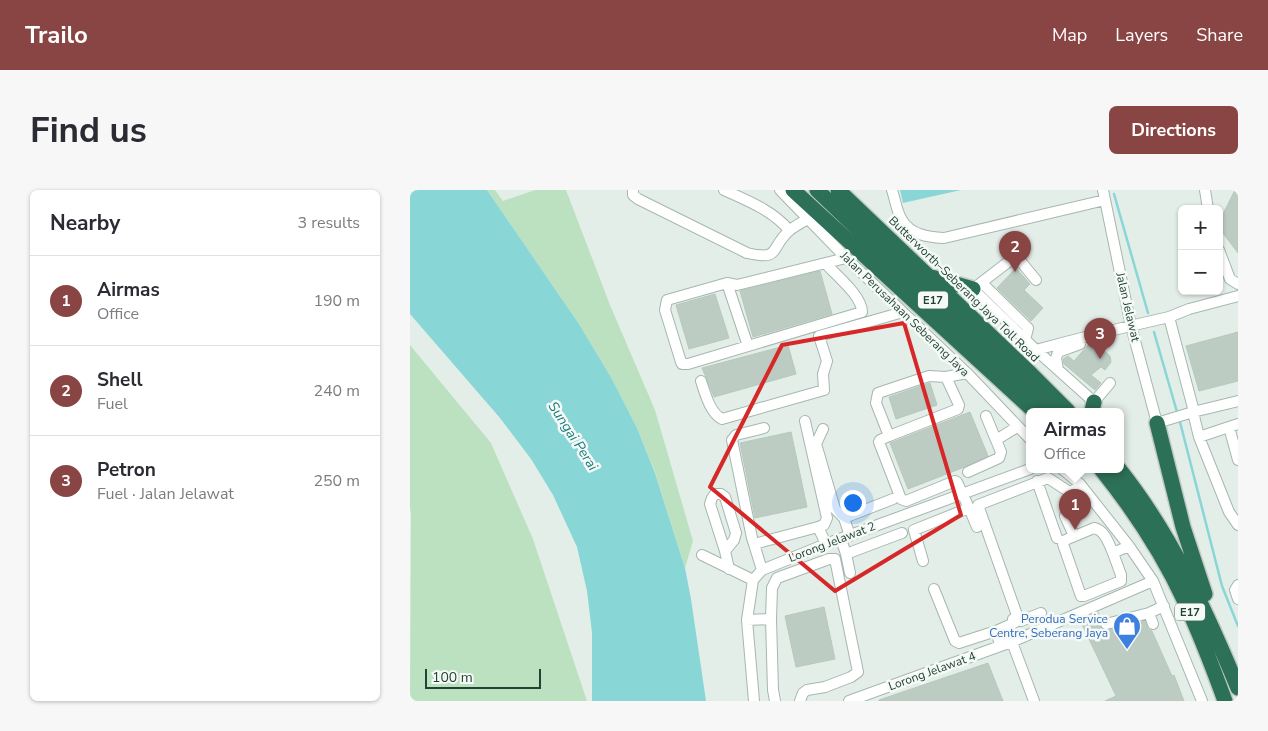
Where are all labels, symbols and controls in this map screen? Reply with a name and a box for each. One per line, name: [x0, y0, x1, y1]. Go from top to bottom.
text: Trailo: [25, 19, 88, 51]
text: Map: [1052, 23, 1087, 47]
text: Layers: [1115, 23, 1168, 47]
text: Share: [1196, 23, 1243, 47]
button: Directions: [1109, 106, 1238, 154]
text: Find us: [30, 107, 147, 154]
map controls: [1178, 205, 1223, 295]
button: +: [1178, 205, 1223, 250]
text: Nearby: [50, 209, 120, 237]
text: 3 results: [298, 212, 360, 234]
street label: Butterworth–Seberang Jaya Toll Road: [885, 213, 1043, 365]
pin: 2: [999, 231, 1031, 272]
street label: Jalan Perusahaan Seberang Jaya: [836, 247, 973, 380]
button: −: [1178, 250, 1223, 295]
street label: Jalan Jelawat: [1112, 270, 1144, 344]
text: Airmas: [97, 277, 160, 303]
text: 1: [61, 290, 71, 312]
text: 190 m: [313, 290, 360, 312]
road number: E17: [918, 292, 948, 308]
text: Office: [97, 303, 139, 325]
pin: 3: [1084, 318, 1116, 359]
text: Shell: [97, 367, 143, 393]
text: 2: [61, 380, 71, 402]
text: 240 m: [313, 380, 360, 402]
text: Fuel: [97, 393, 128, 415]
water label: Sungai Perai: [544, 398, 603, 475]
popup: [1026, 408, 1124, 473]
text: Airmas: [1044, 417, 1106, 443]
text: Office: [1044, 443, 1086, 465]
text: Petron: [97, 457, 156, 483]
text: 3: [61, 470, 71, 492]
text: 250 m: [313, 470, 360, 492]
text: Fuel · Jalan Jelawat: [97, 483, 234, 505]
pin: 1: [1059, 489, 1091, 530]
your location: [840, 490, 866, 516]
street label: Lorong Jelawat 2: [786, 518, 878, 566]
road number: E17: [1175, 604, 1205, 621]
place label: Perodua Service Centre, Seberang Jaya: [989, 611, 1108, 641]
shop icon: Perodua Service Centre, Seberang Jaya: [1112, 611, 1142, 650]
street label: Lorong Jelawat 4: [886, 648, 978, 694]
scale bar: [425, 666, 541, 689]
text: 100 m: [432, 668, 473, 687]

